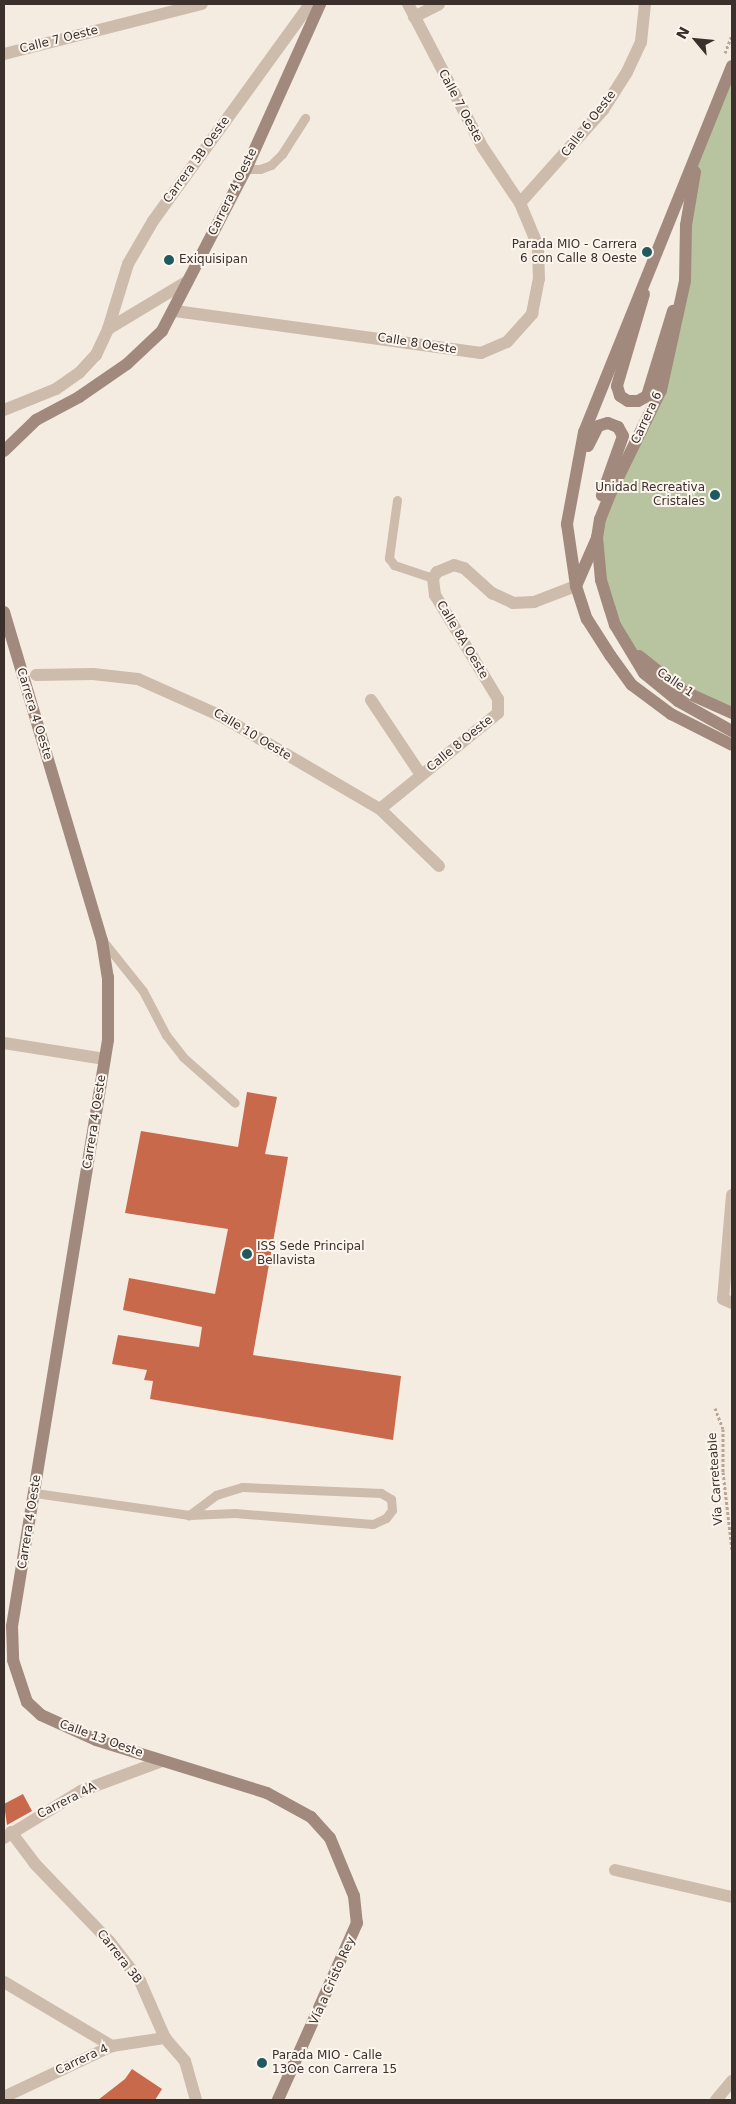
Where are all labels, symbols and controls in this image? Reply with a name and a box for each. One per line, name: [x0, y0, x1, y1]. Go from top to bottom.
north arrow: [671, 15, 721, 65]
street label: Calle 7 Oeste: [18, 23, 100, 57]
text: N: [673, 24, 693, 42]
street label: Calle 7 Oeste: [435, 67, 485, 145]
street label: Calle 6 Oeste: [559, 88, 619, 160]
street label: Carrera 3B Oeste: [161, 114, 233, 206]
street label: Carrera 4 Oeste: [206, 146, 260, 238]
place label: Parada MIO - Carrera 6 con Calle 8 Oeste: [512, 238, 637, 266]
marker: Parada MIO - Carrera 6 con Calle 8 Oeste: [641, 246, 653, 258]
place label: Exiquisipan: [179, 253, 248, 267]
marker: Exiquisipan: [163, 254, 175, 266]
street label: Calle 8 Oeste: [376, 331, 458, 357]
street label: Carrera 6: [629, 389, 665, 447]
place label: Unidad Recreativa Cristales: [595, 481, 705, 509]
marker: Unidad Recreativa Cristales: [709, 489, 721, 501]
street label: Calle 8A Oeste: [433, 598, 491, 682]
street label: Carrera 4 Oeste: [13, 666, 55, 762]
street label: Calle 1: [654, 666, 696, 700]
street label: Calle 10 Oeste: [211, 706, 293, 764]
street label: Calle 8 Oeste: [424, 713, 496, 775]
street label: Carrera 4 Oeste: [80, 1074, 110, 1170]
place label: ISS Sede Principal Bellavista: [257, 1240, 365, 1268]
marker: ISS Sede Principal Bellavista: [241, 1248, 253, 1260]
street label: Vía Carreteable: [706, 1432, 726, 1526]
street label: Carrera 4 Oeste: [15, 1474, 45, 1570]
street label: Calle 13 Oeste: [57, 1717, 145, 1761]
street label: Carrera 4A: [35, 1780, 99, 1822]
street label: Carrera 3B: [93, 1927, 145, 1987]
street label: Vía a Cristo Rey: [307, 1935, 359, 2027]
street label: Carrera 4: [53, 2042, 111, 2078]
place label: Parada MIO - Calle 13Oe con Carrera 15: [272, 2049, 397, 2077]
marker: Parada MIO - Calle 13Oe con Carrera 15: [256, 2057, 268, 2069]

